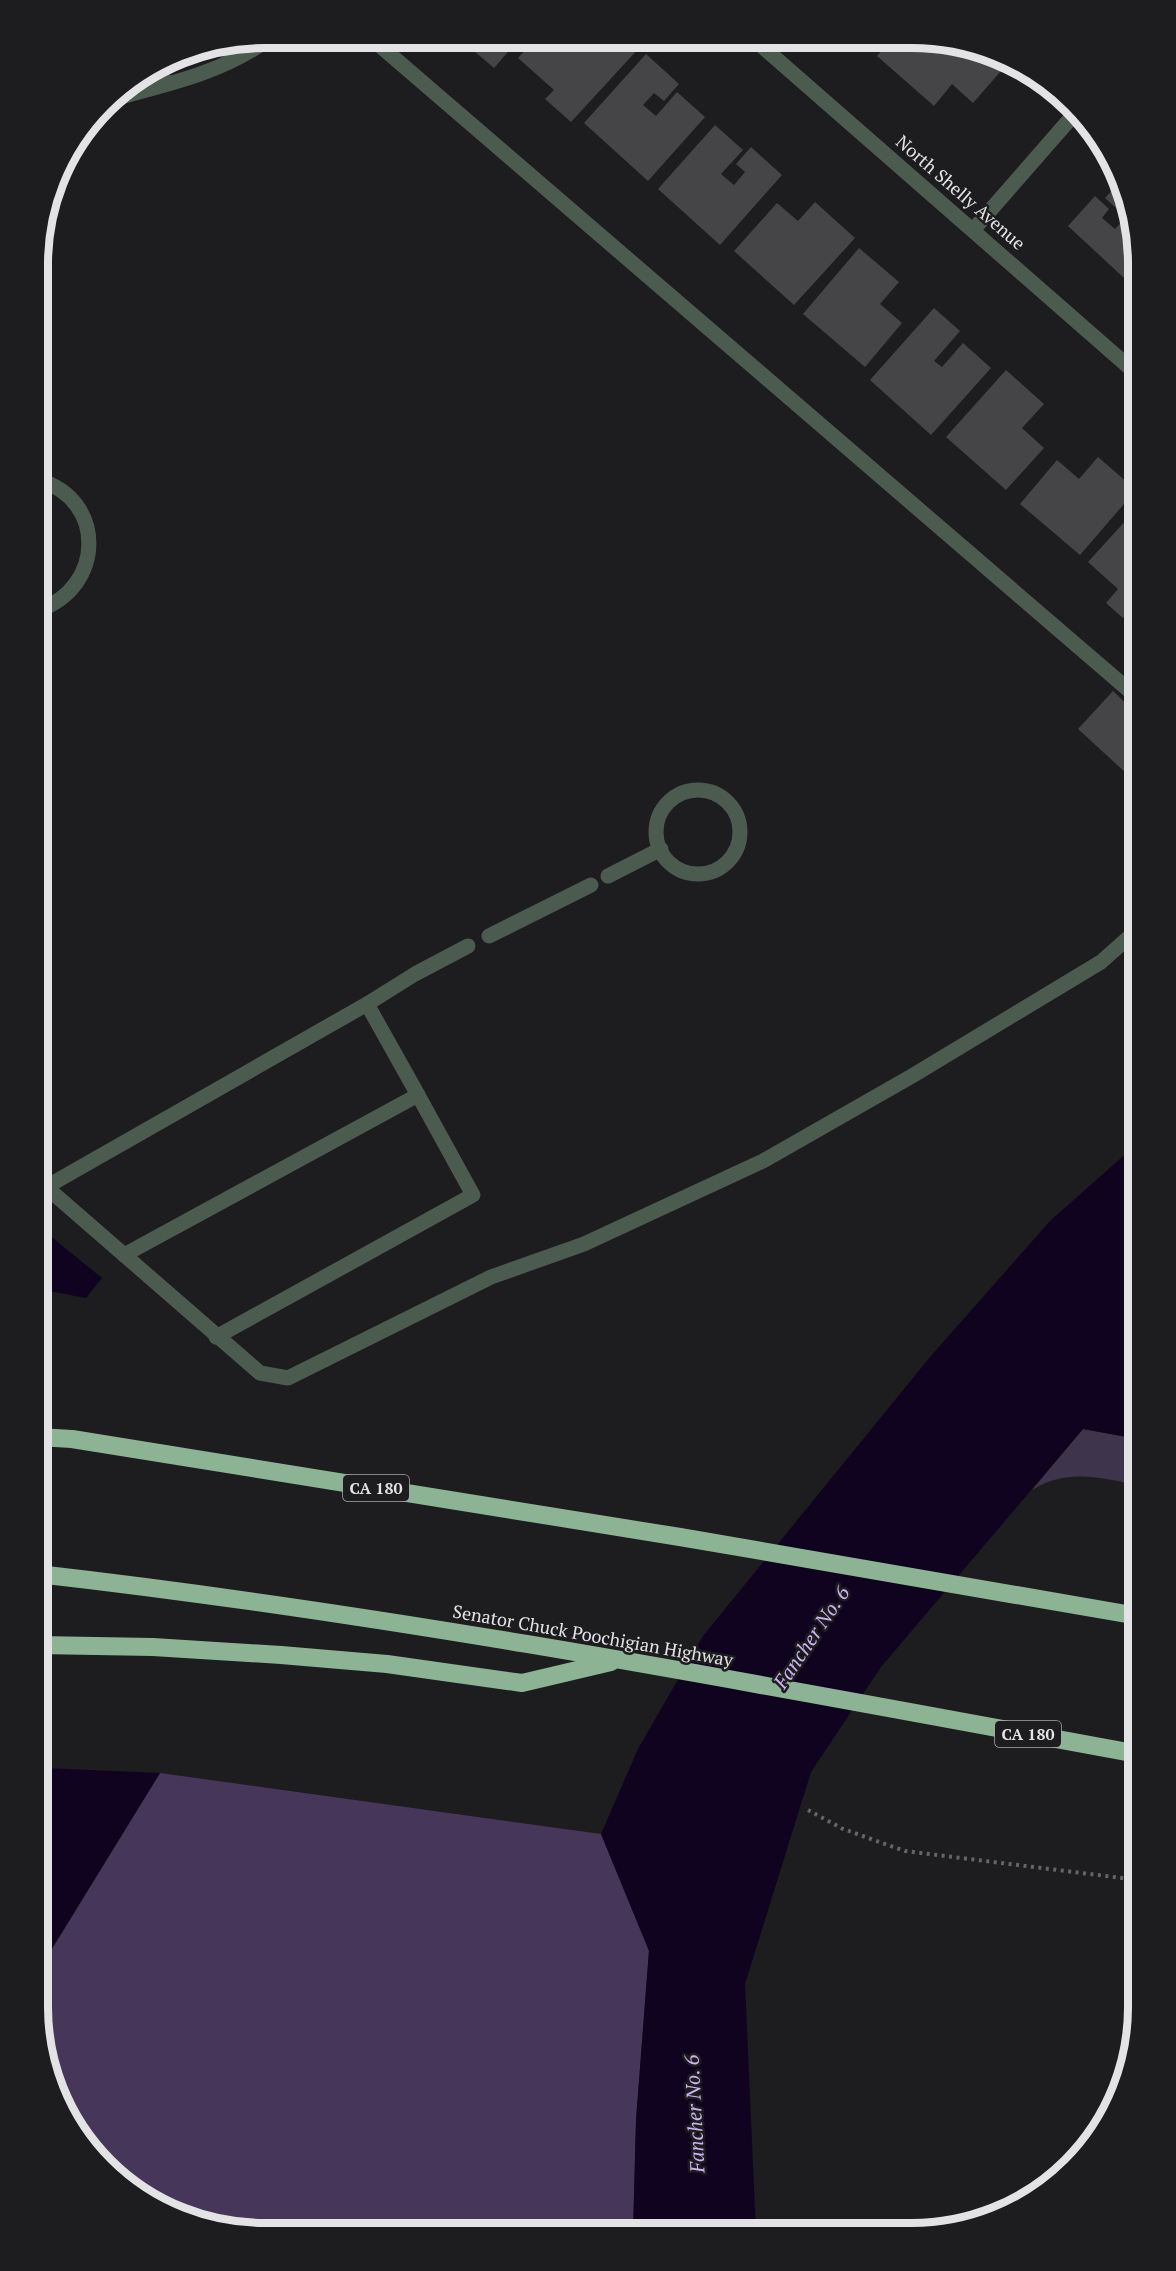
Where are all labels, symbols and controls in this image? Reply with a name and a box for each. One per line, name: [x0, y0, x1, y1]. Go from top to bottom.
street label: North Shelly Avenue: [891, 129, 1031, 255]
road number: CA 180: [343, 1475, 409, 1501]
water label: Fancher No. 6: [766, 1580, 856, 1694]
street label: Senator Chuck Poochigian Highway: [451, 1598, 736, 1672]
road number: CA 180: [995, 1721, 1061, 1747]
water label: Fancher No. 6: [677, 2054, 711, 2175]

